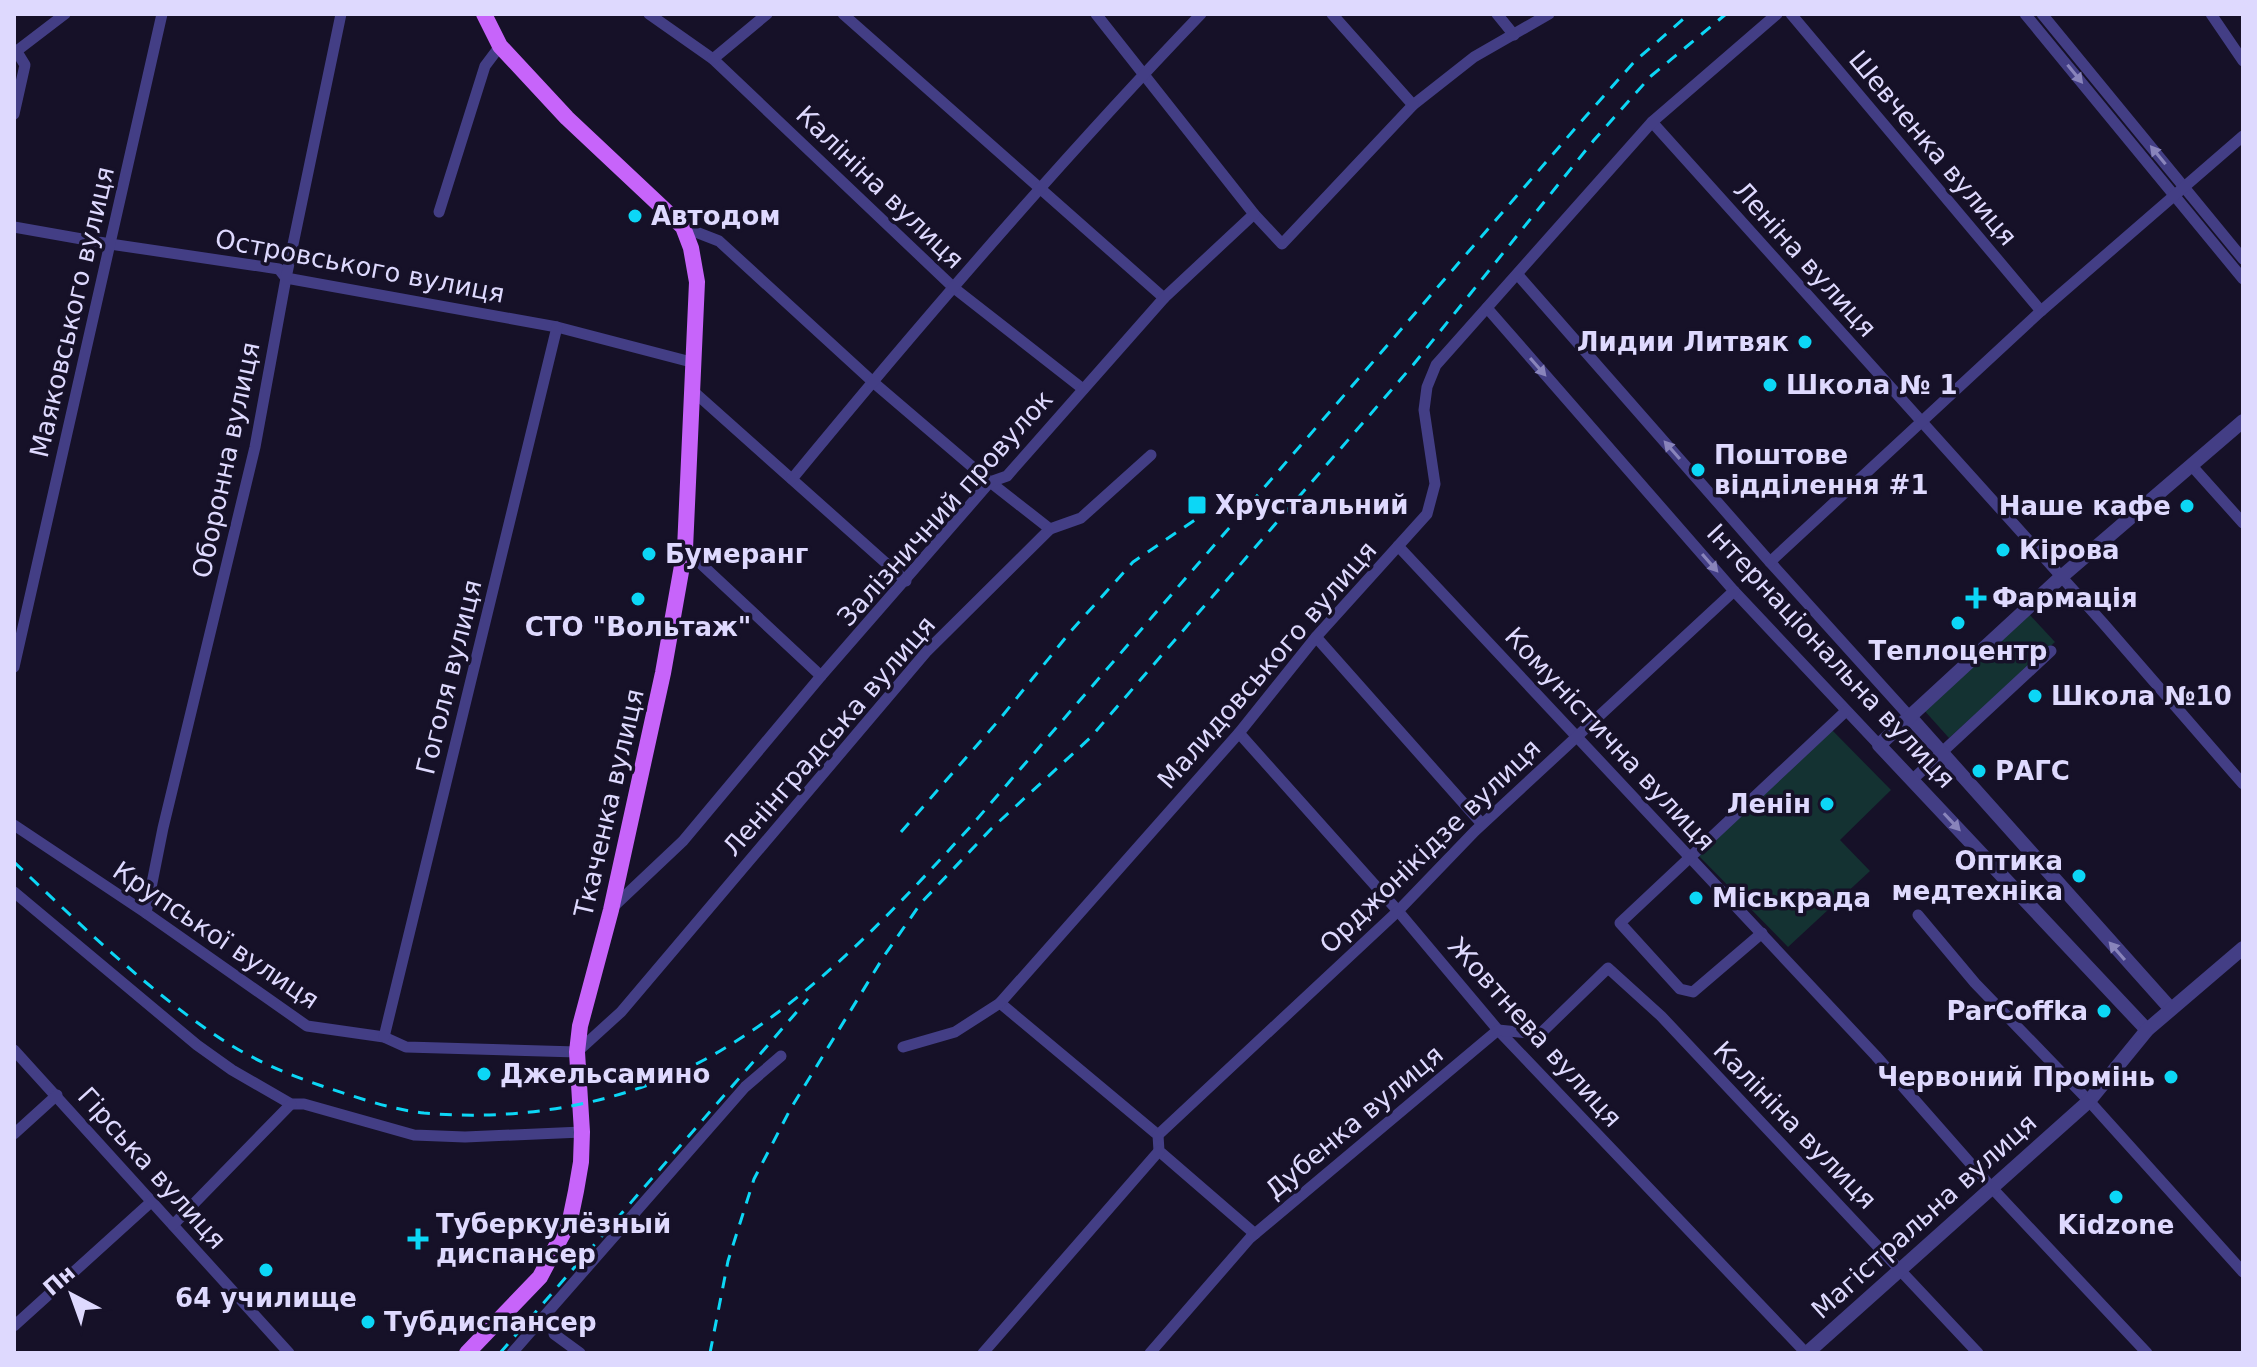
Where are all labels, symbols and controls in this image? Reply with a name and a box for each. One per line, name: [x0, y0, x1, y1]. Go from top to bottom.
street label: Шевченка вулиця: [1843, 45, 2023, 251]
one-way arrow: [2066, 64, 2083, 84]
street label: Калініна вулиця: [790, 99, 970, 275]
one-way arrow: [2150, 146, 2167, 166]
street label: Маяковського вулиця: [24, 164, 120, 460]
street label: Леніна вулиця: [1727, 175, 1883, 343]
place label: Автодом: [651, 201, 781, 231]
marker: Автодом: [626, 207, 644, 225]
street label: Островського вулиця: [213, 223, 507, 309]
place label: Лидии Литвяк: [1577, 327, 1789, 357]
marker: Лидии Литвяк: [1796, 333, 1814, 351]
street label: Оборонна вулиця: [186, 339, 266, 581]
one-way arrow: [1529, 357, 1546, 377]
place label: Школа № 1: [1786, 370, 1958, 400]
marker: Школа № 1: [1761, 376, 1779, 394]
street label: Залізничний провулок: [831, 384, 1059, 632]
place label: Поштове відділення #1: [1714, 440, 1929, 500]
one-way arrow: [1663, 441, 1681, 460]
marker: Поштове відділення #1: [1689, 461, 1707, 479]
place label: Хрустальний: [1215, 490, 1409, 520]
place label: Наше кафе: [1999, 491, 2171, 521]
marker: Хрустальний: [1186, 494, 1208, 516]
marker: Наше кафе: [2178, 497, 2196, 515]
street label: Інтернаціональна вулиця: [1701, 518, 1961, 794]
street label: Малидовського вулиця: [1151, 535, 1383, 795]
place label: Кірова: [2019, 535, 2120, 565]
place label: Бумеранг: [665, 539, 808, 569]
marker: Кірова: [1994, 541, 2012, 559]
marker: Бумеранг: [640, 545, 658, 563]
one-way arrow: [1700, 553, 1718, 572]
street label: Гоголя вулиця: [410, 577, 488, 777]
place label: Фармація: [1992, 583, 2138, 613]
marker: Фармація: [1967, 589, 1985, 607]
marker: СТО "Вольтаж": [629, 590, 647, 608]
street label: Ленінградська вулиця: [717, 610, 941, 862]
place label: СТО "Вольтаж": [525, 612, 751, 642]
marker: Теплоцентр: [1949, 614, 1967, 632]
street label: Комуністична вулиця: [1499, 621, 1721, 857]
place label: Теплоцентр: [1869, 636, 2047, 666]
place label: Школа №10: [2051, 681, 2232, 711]
street label: Ткаченка вулиця: [568, 686, 650, 921]
marker: Школа №10: [2026, 687, 2044, 705]
street label: Орджонікідзе вулиця: [1313, 733, 1547, 959]
place label: РАГС: [1995, 756, 2070, 786]
marker: РАГС: [1970, 762, 1988, 780]
place label: Ленін: [1727, 789, 1811, 819]
marker: Ленін: [1818, 795, 1836, 813]
one-way arrow: [1942, 812, 1960, 831]
place label: Оптика медтехніка: [1892, 846, 2063, 906]
street label: Крупської вулиця: [107, 855, 325, 1015]
marker: Оптика медтехніка: [2070, 867, 2088, 885]
place label: Міськрада: [1712, 883, 1871, 913]
marker: Міськрада: [1687, 889, 1705, 907]
street label: Жовтнева вулиця: [1442, 931, 1628, 1133]
one-way arrow: [2109, 941, 2127, 960]
place label: ParCoffka: [1946, 996, 2088, 1026]
marker: ParCoffka: [2095, 1002, 2113, 1020]
street label: Калініна вулиця: [1707, 1035, 1883, 1215]
street label: Дубенка вулиця: [1259, 1039, 1449, 1205]
place label: Джельсамино: [500, 1059, 710, 1089]
place label: Червоний Промінь: [1877, 1062, 2155, 1092]
marker: Джельсамино: [475, 1065, 493, 1083]
marker: Червоний Промінь: [2162, 1068, 2180, 1086]
street label: Гірська вулиця: [72, 1081, 232, 1255]
street label: Магістральна вулиця: [1806, 1107, 2042, 1325]
marker: Kidzone: [2107, 1188, 2125, 1206]
place label: Туберкулёзный диспансер: [436, 1209, 671, 1269]
place label: Kidzone: [2058, 1210, 2174, 1240]
marker: Туберкулёзный диспансер: [407, 1228, 429, 1250]
north arrow: [32, 1255, 112, 1335]
text: Пн: [38, 1260, 80, 1301]
marker: 64 училище: [257, 1261, 275, 1279]
place label: 64 училище: [175, 1283, 357, 1313]
place label: Тубдиспансер: [384, 1307, 597, 1337]
marker: Тубдиспансер: [359, 1313, 377, 1331]

